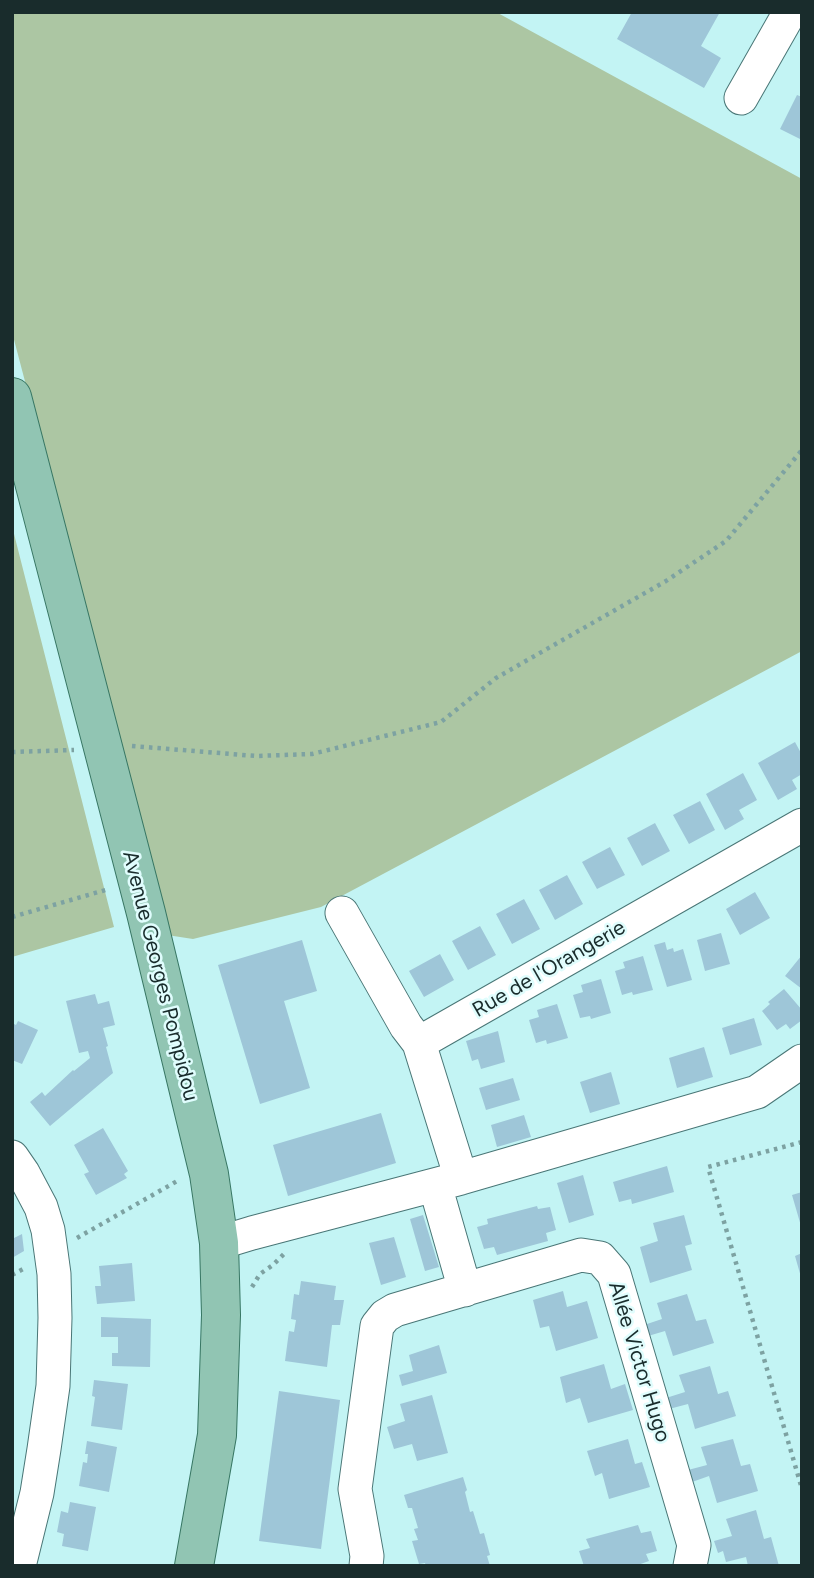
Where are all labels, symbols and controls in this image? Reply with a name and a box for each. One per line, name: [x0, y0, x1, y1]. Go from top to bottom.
street label: Avenue Georges Pompidou: [117, 848, 203, 1104]
street label: Rue de l'Orangerie: [468, 915, 630, 1023]
street label: Allée Victor Hugo: [603, 1279, 675, 1445]

